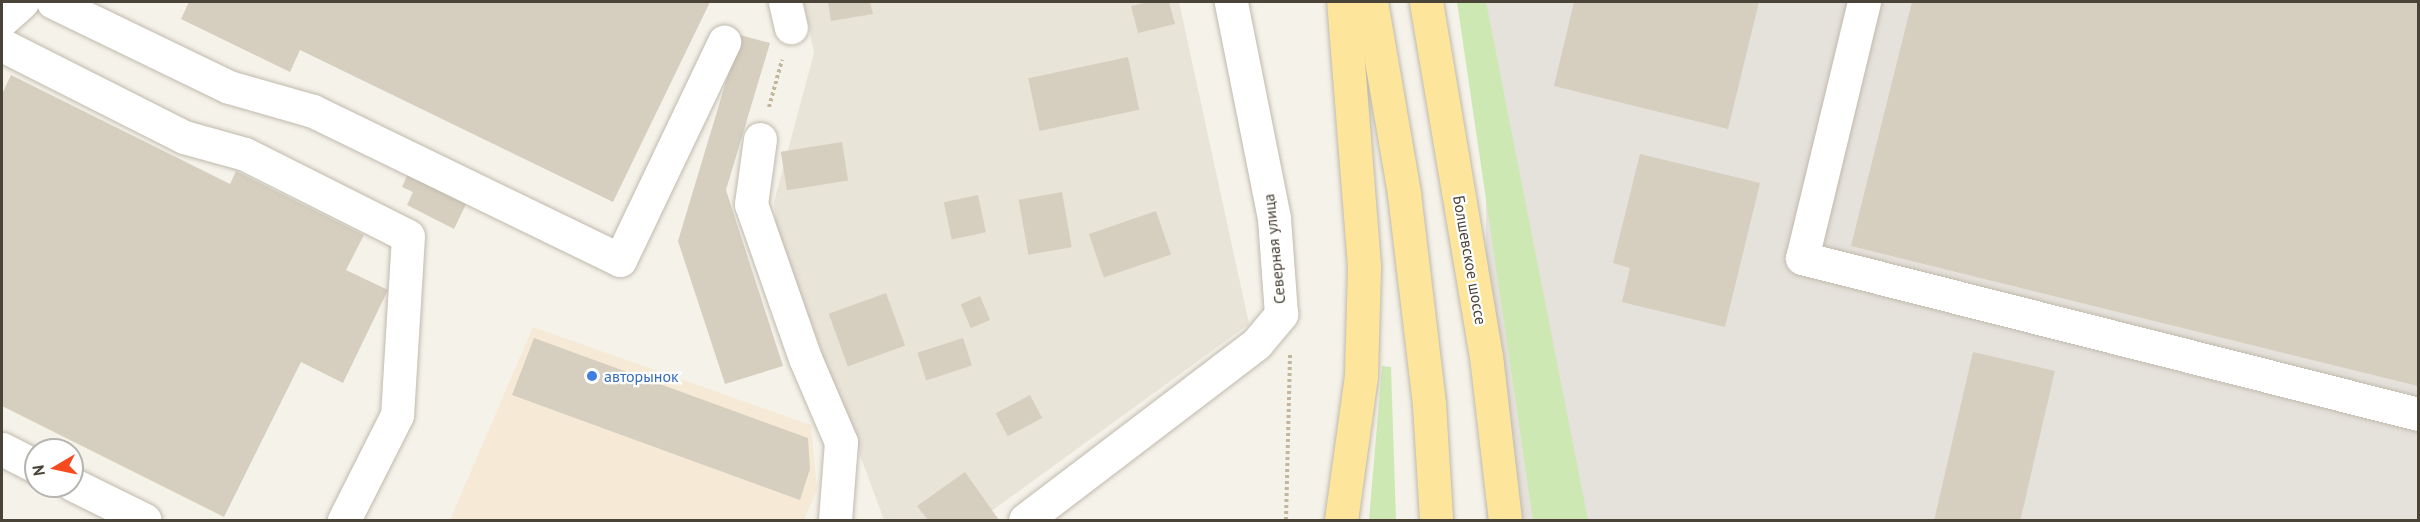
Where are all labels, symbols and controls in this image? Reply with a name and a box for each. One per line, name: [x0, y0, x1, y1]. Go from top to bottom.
street label: Северная улица: [1259, 193, 1289, 305]
street label: Болшевское шоссе: [1449, 194, 1491, 326]
place label: авторынок: [604, 366, 679, 386]
marker: авторынок: [585, 369, 599, 383]
north arrow: [24, 438, 84, 498]
text: N: [27, 464, 49, 477]

